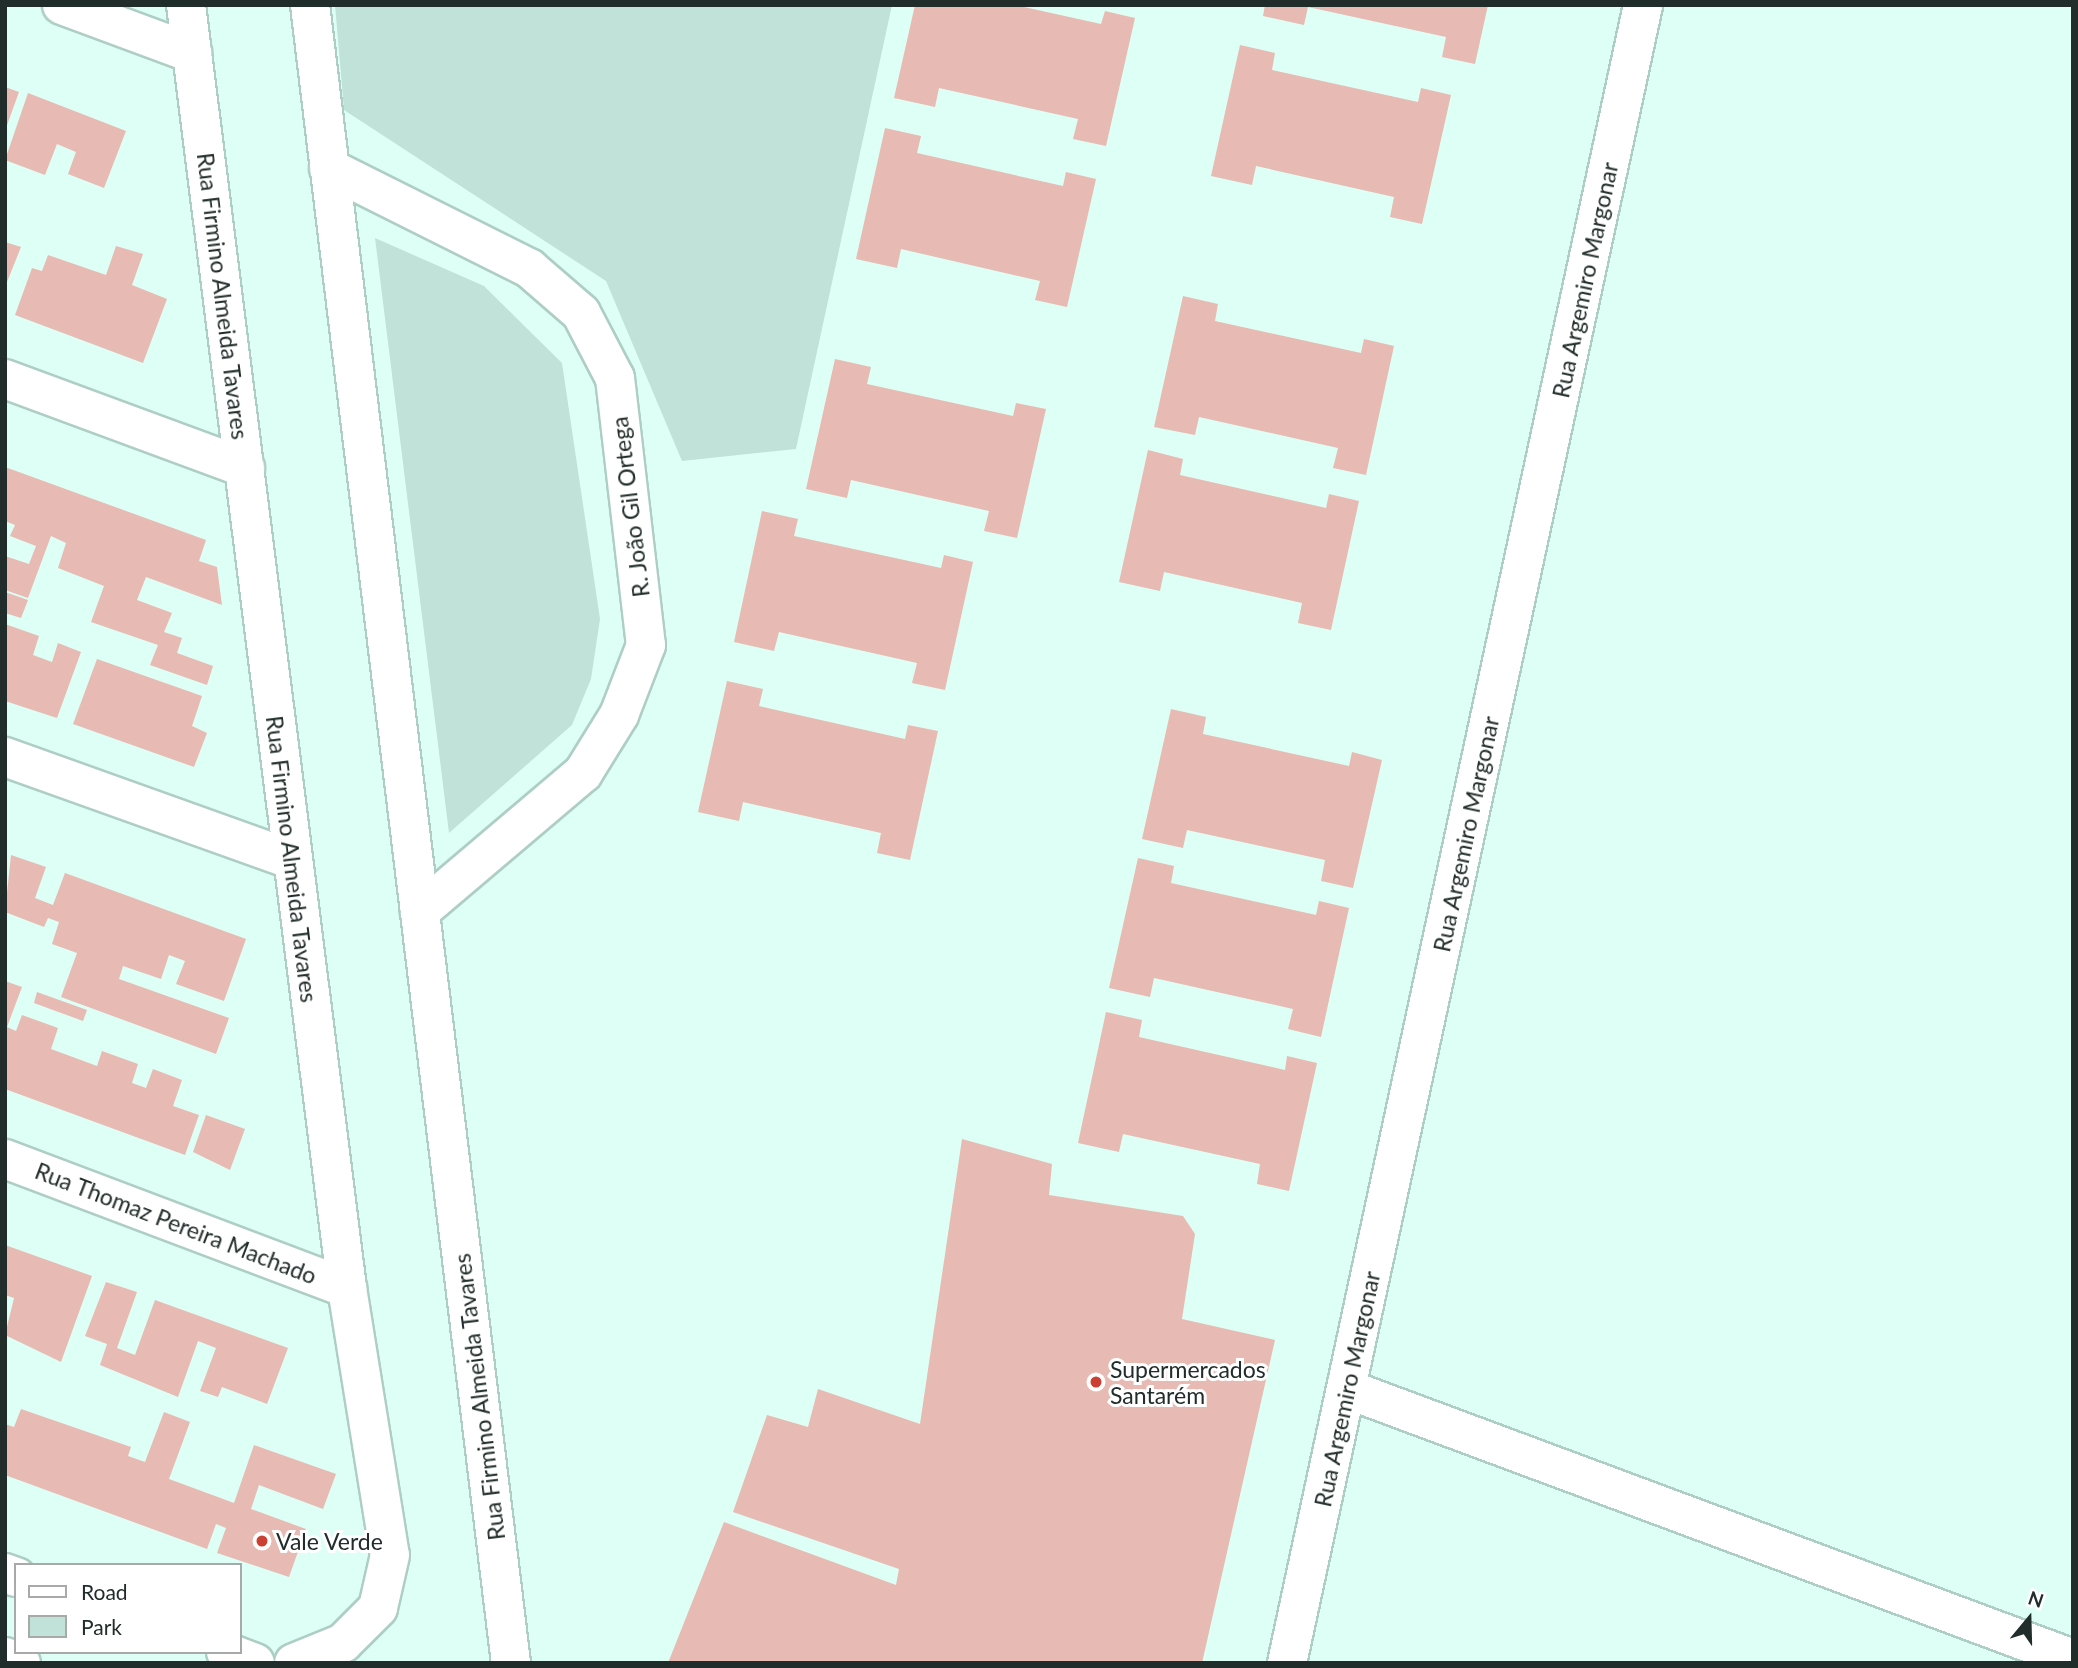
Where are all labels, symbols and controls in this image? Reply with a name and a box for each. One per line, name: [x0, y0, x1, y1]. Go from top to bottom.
street label: Rua Firmino Almeida Tavares: [192, 150, 254, 442]
street label: Rua Argemiro Margonar: [1546, 159, 1624, 401]
street label: R. João Gil Ortega: [605, 415, 655, 599]
street label: Rua Firmino Almeida Tavares: [261, 713, 323, 1005]
street label: Rua Argemiro Margonar: [1427, 713, 1505, 955]
street label: Rua Thomaz Pereira Machado: [31, 1156, 321, 1290]
street label: Rua Firmino Almeida Tavares: [448, 1251, 510, 1543]
street label: Rua Argemiro Margonar: [1308, 1268, 1386, 1510]
place label: Supermercados Santarém: [1110, 1355, 1266, 1409]
marker: Supermercados Santarém: [1088, 1374, 1104, 1390]
place label: Vale Verde: [276, 1527, 384, 1555]
marker: Vale Verde: [254, 1533, 270, 1549]
legend: [14, 1563, 242, 1654]
text: Road: [81, 1579, 128, 1604]
north arrow: [1994, 1584, 2064, 1654]
text: N: [2025, 1585, 2047, 1612]
text: Park: [81, 1614, 122, 1639]

